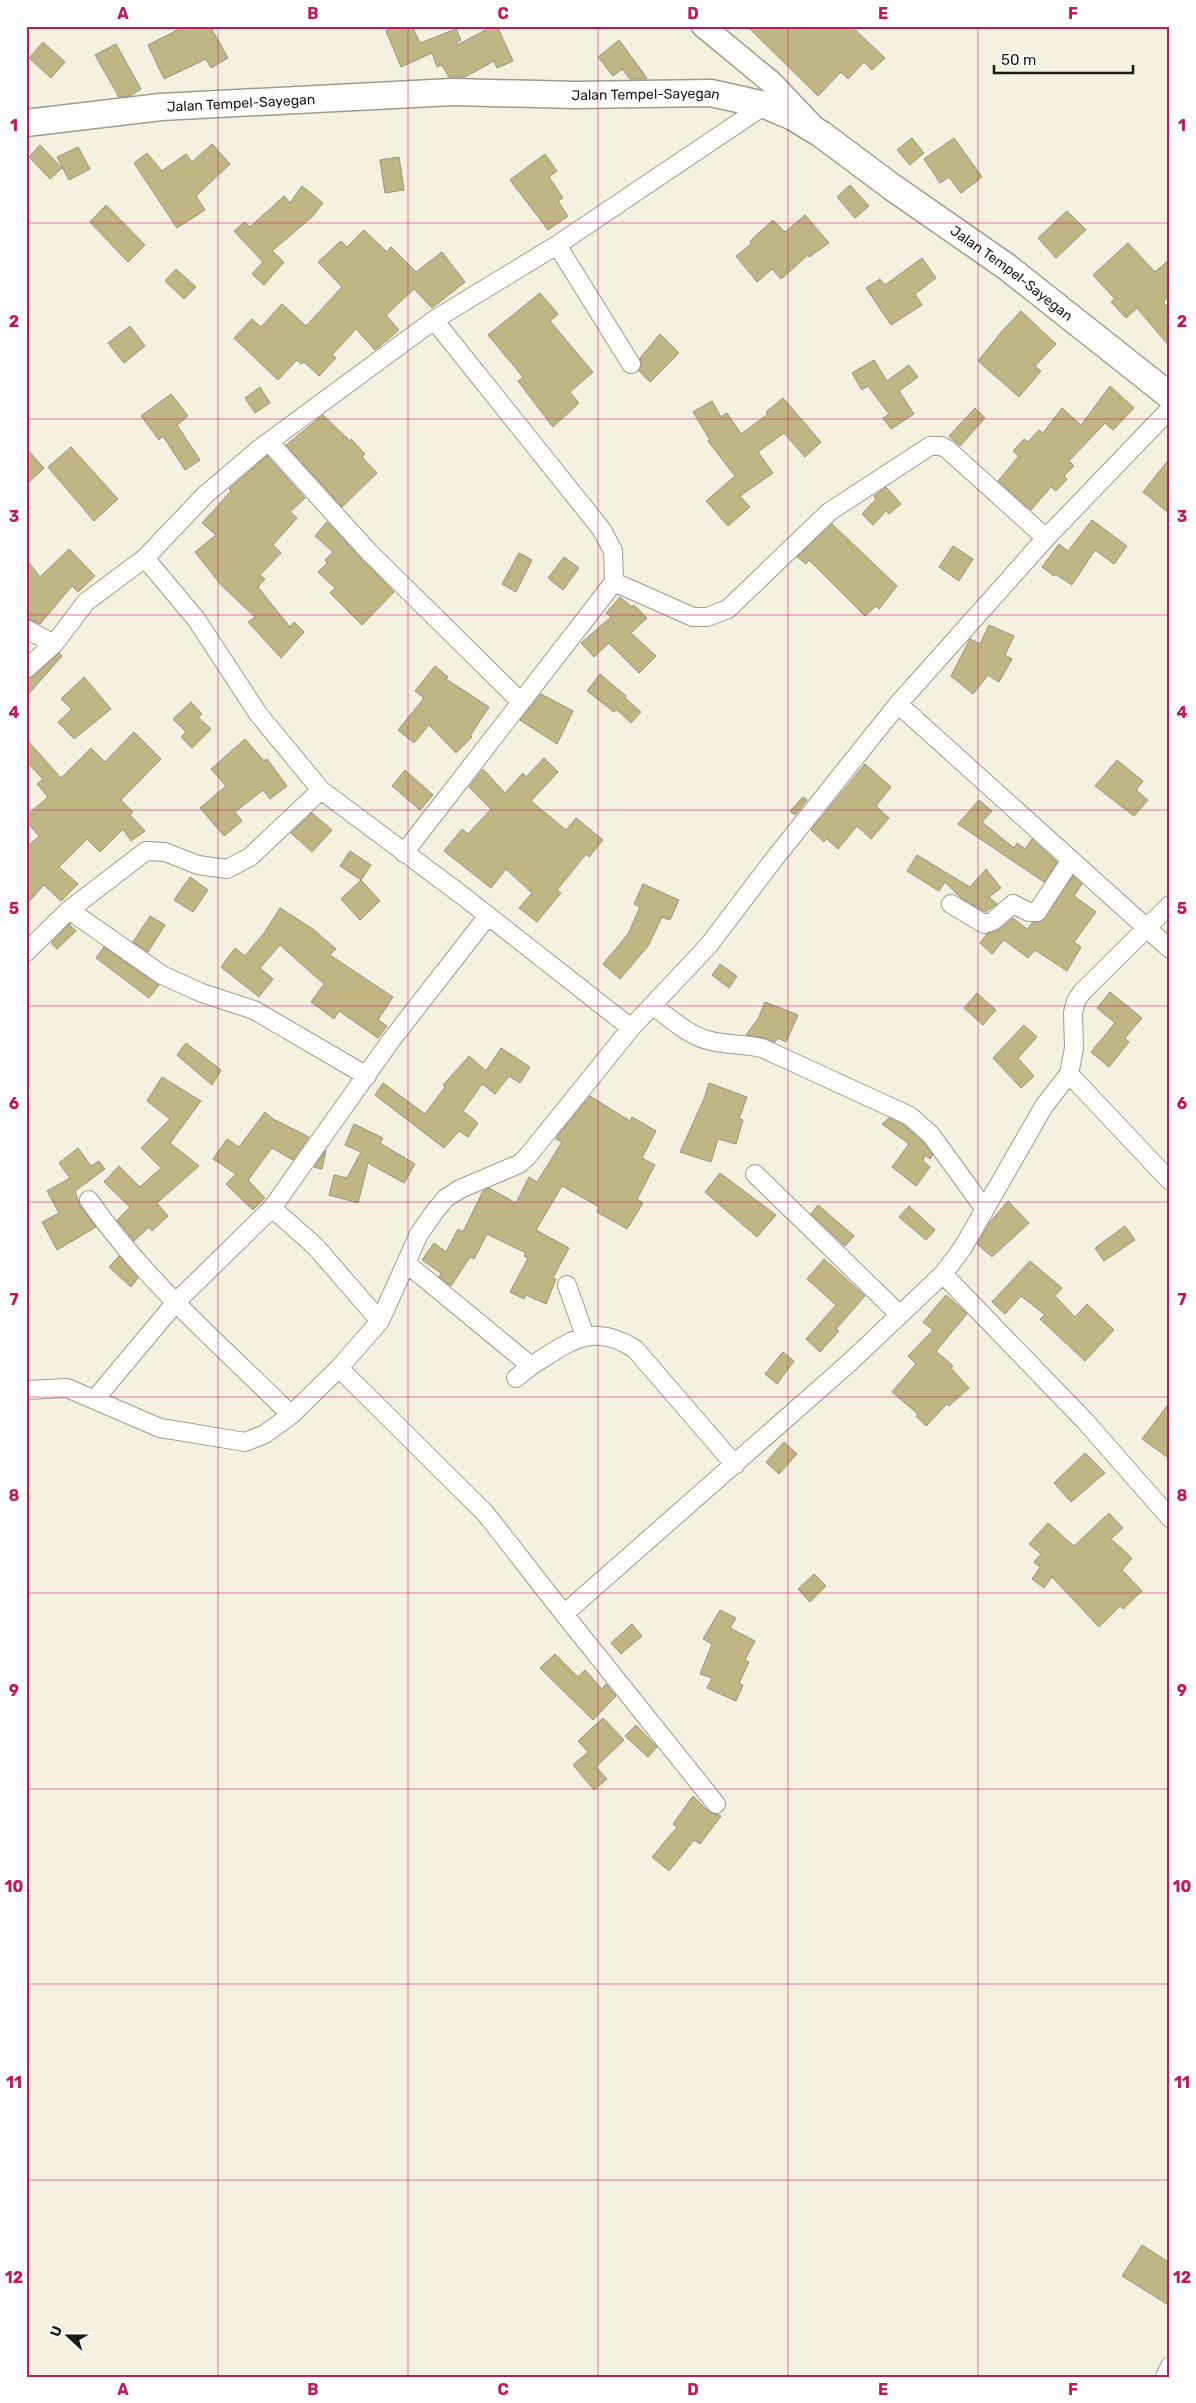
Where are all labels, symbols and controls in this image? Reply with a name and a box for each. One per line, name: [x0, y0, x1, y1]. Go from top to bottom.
text: A: [117, 4, 129, 23]
text: B: [307, 4, 319, 23]
text: C: [497, 4, 509, 23]
text: D: [687, 4, 699, 23]
text: E: [878, 4, 888, 23]
text: F: [1068, 4, 1078, 23]
scale bar: [994, 42, 1132, 74]
text: 50 m: [1001, 51, 1036, 69]
street label: Jalan Tempel-Sayegan: [571, 84, 722, 104]
street label: Jalan Tempel-Sayegan: [166, 91, 316, 115]
text: 1: [10, 116, 18, 135]
text: 1: [1178, 116, 1186, 135]
street label: Jalan Tempel-Sayegan: [947, 222, 1076, 324]
text: 2: [9, 312, 19, 331]
text: 2: [1177, 312, 1187, 331]
text: 3: [9, 507, 19, 526]
text: 3: [1177, 507, 1187, 526]
text: 4: [9, 703, 20, 722]
text: 4: [1177, 703, 1188, 722]
text: 5: [9, 899, 19, 918]
text: 5: [1177, 899, 1187, 918]
text: 6: [9, 1094, 19, 1113]
text: 6: [1177, 1094, 1187, 1113]
text: 7: [9, 1290, 19, 1309]
text: 7: [1177, 1290, 1187, 1309]
text: 8: [9, 1486, 20, 1505]
text: 8: [1177, 1486, 1188, 1505]
text: 9: [9, 1681, 19, 1700]
text: 9: [1177, 1681, 1187, 1700]
text: 10: [5, 1877, 24, 1896]
text: 10: [1173, 1877, 1192, 1896]
text: 11: [6, 2073, 22, 2092]
text: 11: [1174, 2073, 1190, 2092]
text: 12: [5, 2268, 23, 2287]
text: 12: [1173, 2268, 1191, 2287]
north arrow: [42, 2310, 92, 2360]
text: U: [47, 2324, 66, 2339]
text: A: [117, 2380, 129, 2399]
text: B: [307, 2380, 319, 2399]
text: C: [497, 2380, 509, 2399]
text: D: [687, 2380, 699, 2399]
text: E: [878, 2380, 888, 2399]
text: F: [1068, 2380, 1078, 2399]

